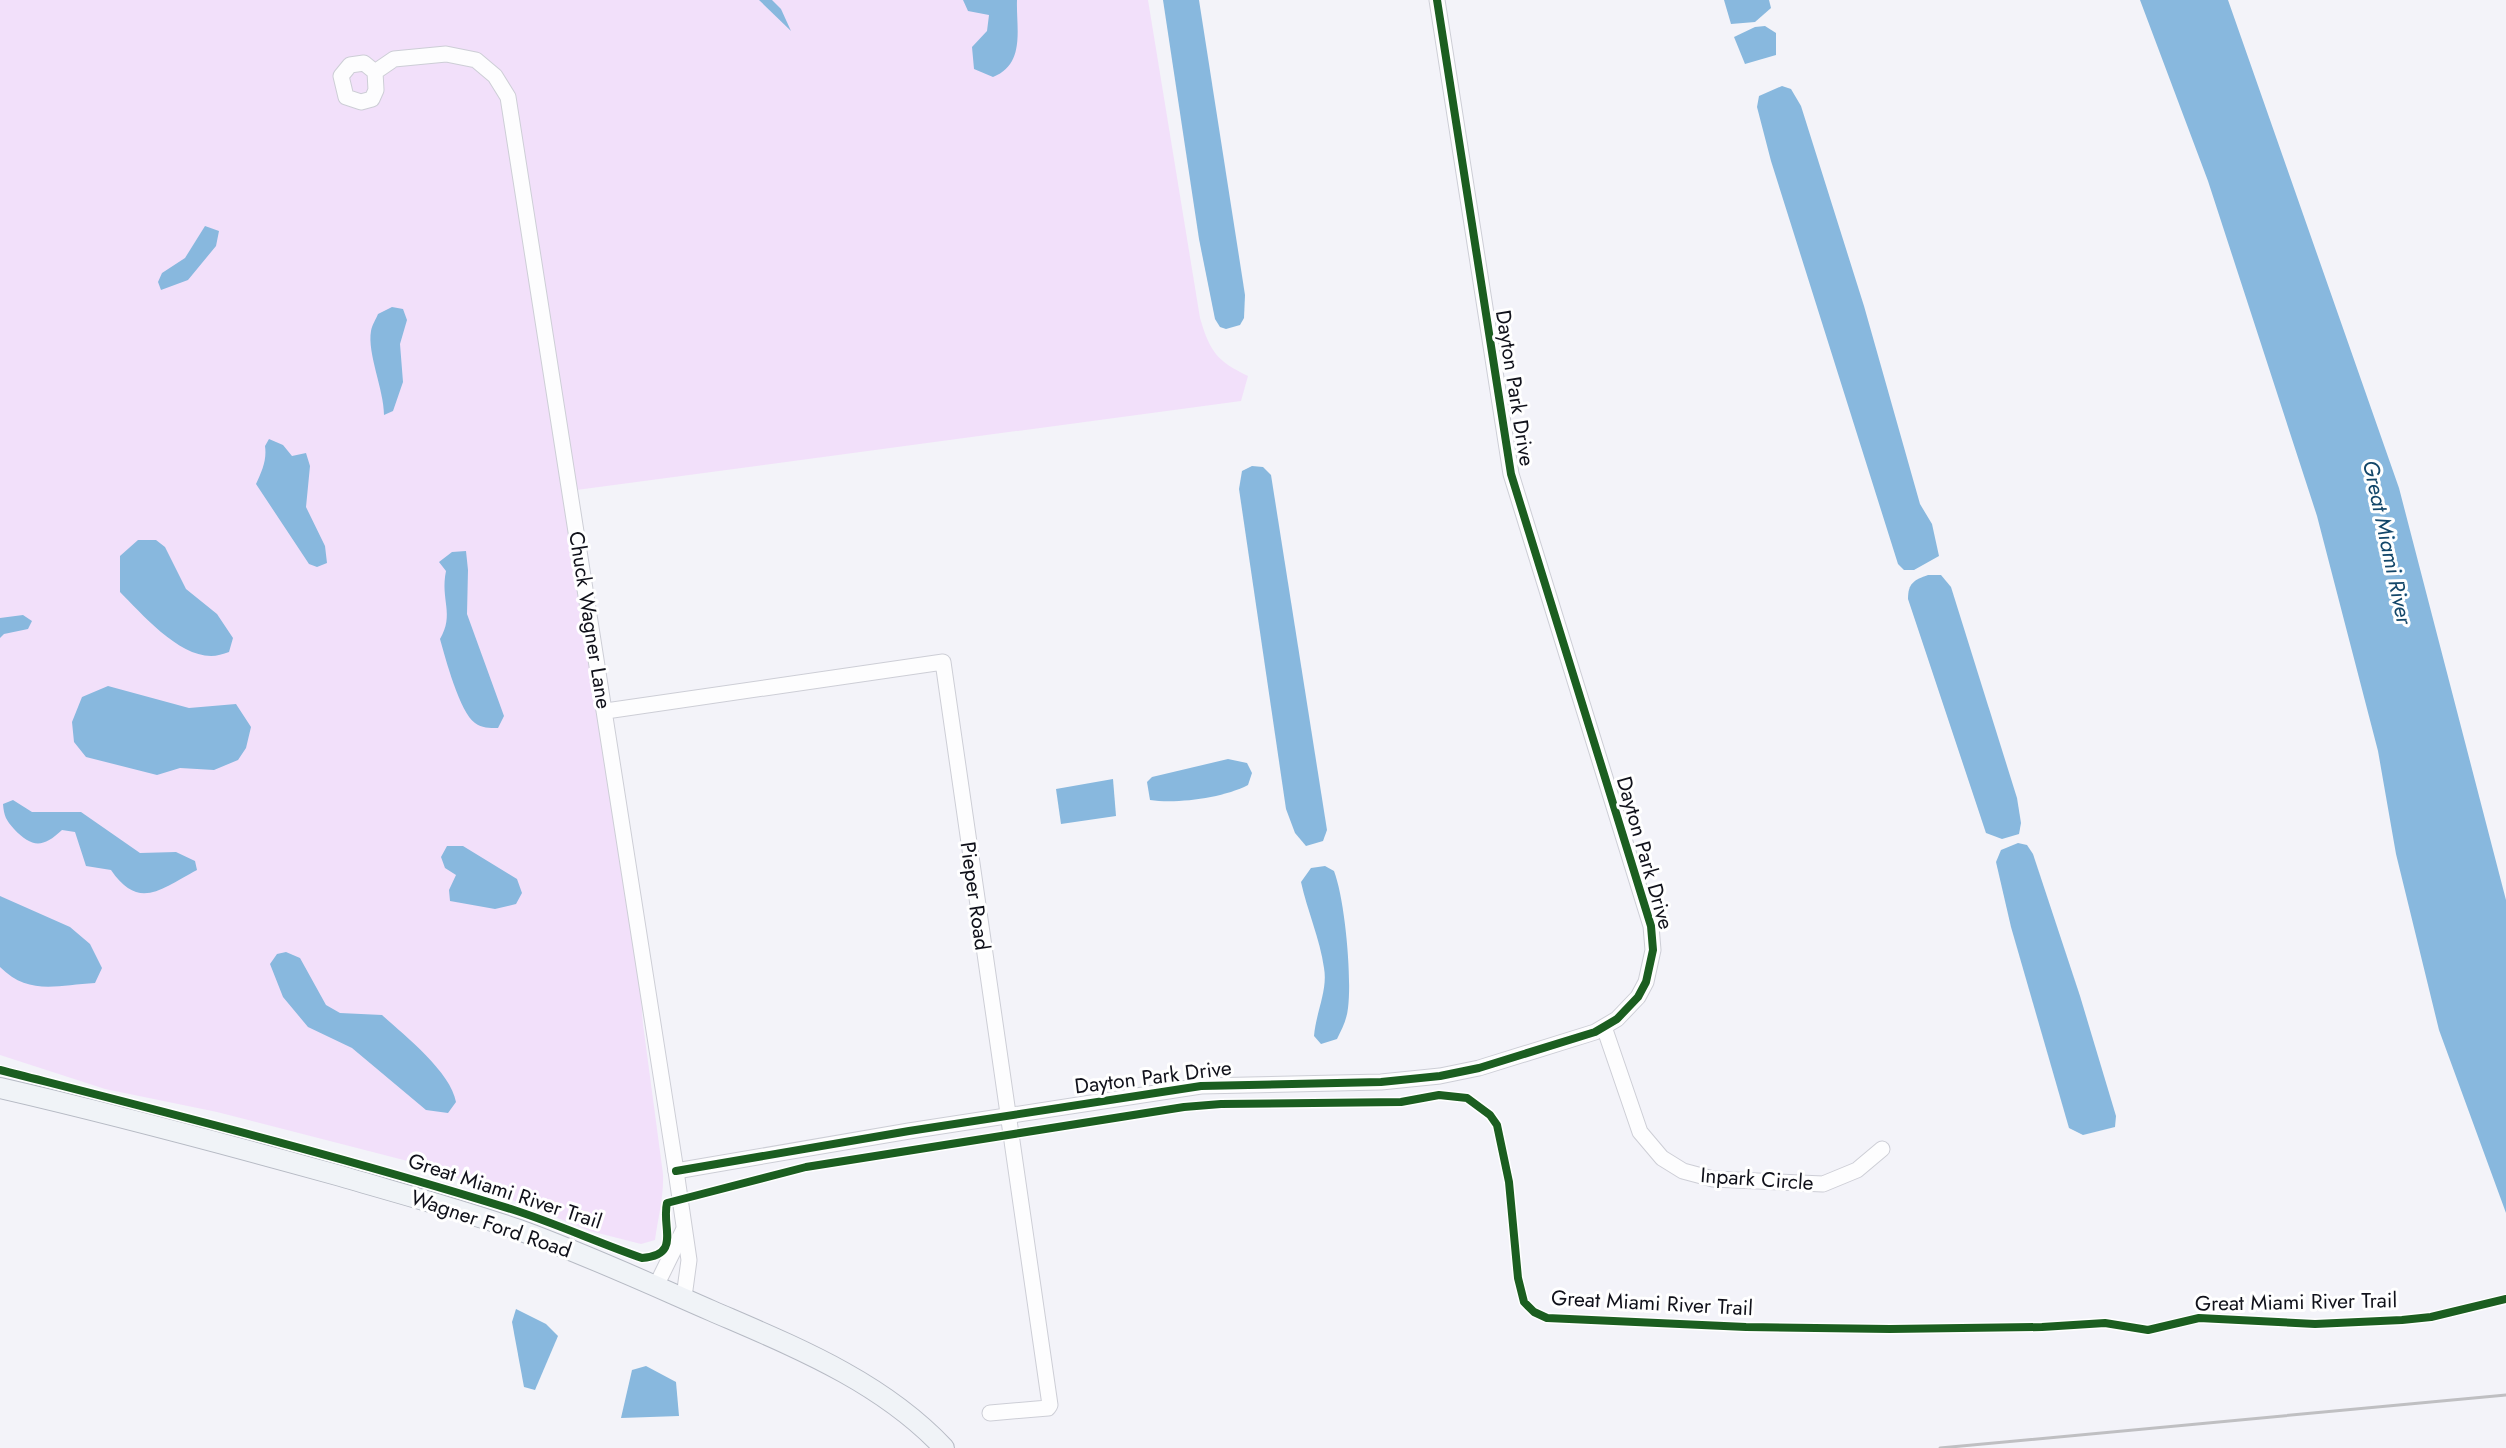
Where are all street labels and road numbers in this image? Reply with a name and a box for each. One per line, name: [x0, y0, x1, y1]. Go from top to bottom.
street label: Dayton Park Drive: [1488, 308, 1542, 468]
street label: Chuck Wagner Lane: [561, 529, 619, 711]
street label: Dayton Park Drive: [1609, 773, 1681, 933]
street label: Pieper Road: [953, 840, 997, 952]
street label: Dayton Park Drive: [1073, 1052, 1233, 1102]
street label: Great Miami River Trail: [404, 1145, 606, 1237]
street label: Inpark Circle: [1699, 1160, 1815, 1198]
street label: Wagner Ford Road: [407, 1182, 575, 1266]
street label: Great Miami River Trail: [1550, 1283, 1754, 1323]
street label: Great Miami River Trail: [2195, 1285, 2397, 1319]

